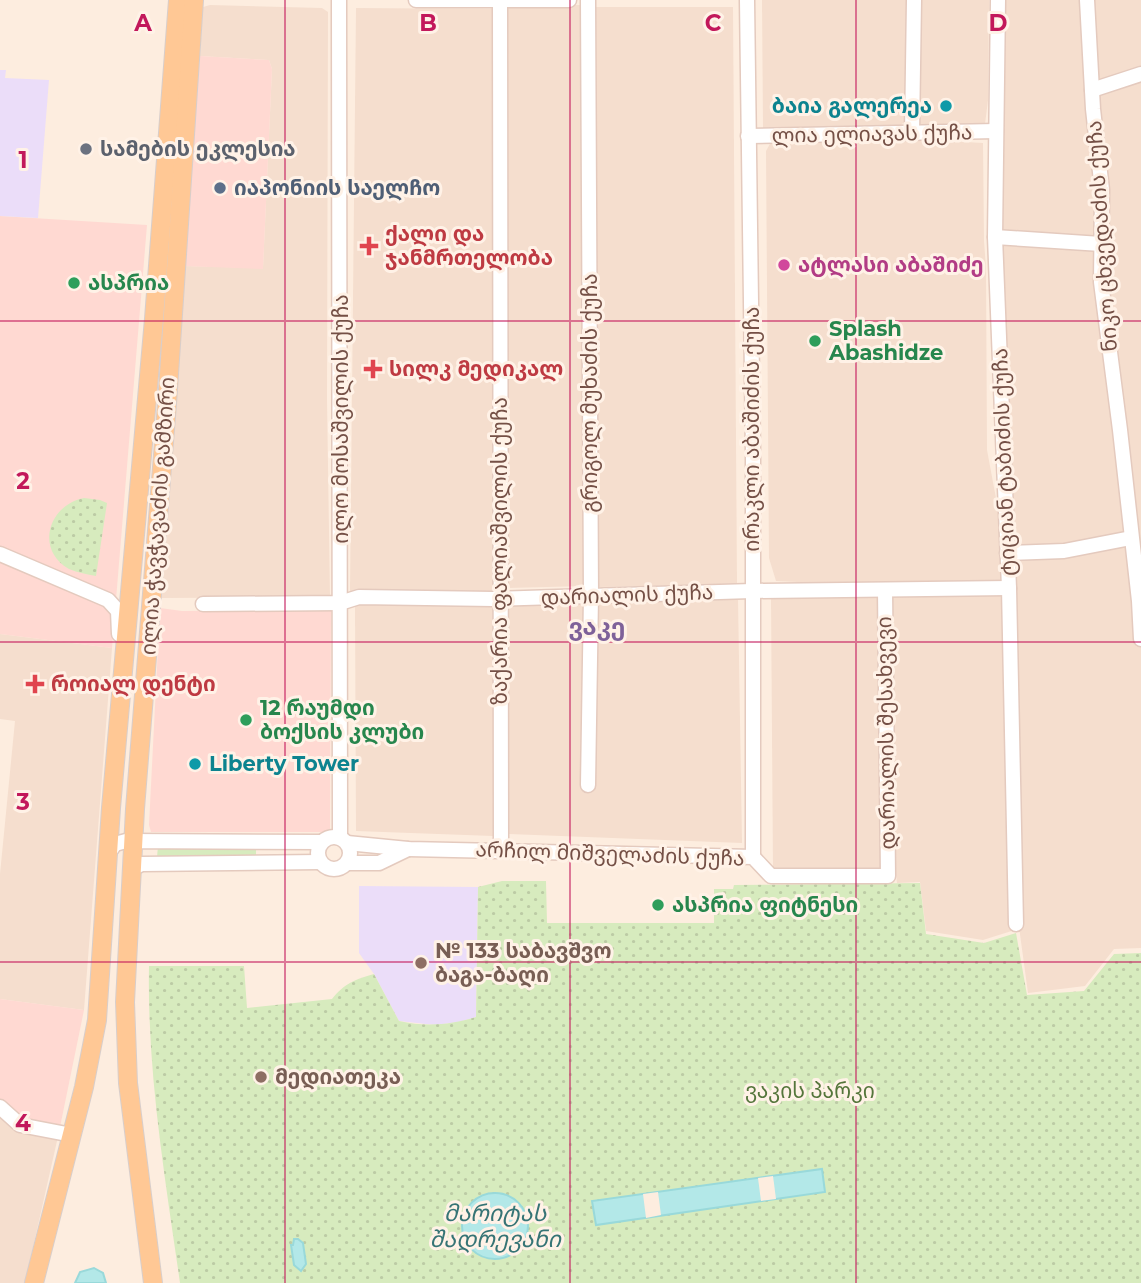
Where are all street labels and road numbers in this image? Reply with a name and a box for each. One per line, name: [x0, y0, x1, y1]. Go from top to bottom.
street label: ლია ელიავას ქუჩა: [771, 119, 973, 149]
street label: ნიკო ცხვედაძის ქუჩა: [1081, 119, 1123, 353]
street label: გრიგოლ მუხაძის ქუჩა: [577, 273, 603, 513]
street label: ილო მოსაშვილის ქუჩა: [328, 294, 354, 544]
street label: ირაკლი აბაშიძის ქუჩა: [739, 306, 765, 552]
street label: ტიციან ტაბიძის ქუჩა: [987, 347, 1020, 577]
street label: ილია ჭავჭავაძის გამზირი: [135, 376, 181, 656]
street label: ზაქარია ფალიაშვილის ქუჩა: [487, 397, 513, 705]
street label: დარიალის ქუჩა: [540, 579, 714, 611]
street label: დარიალის შესახვევი: [871, 616, 901, 850]
street label: არჩილ მიშველაძის ქუჩა: [475, 836, 745, 872]

